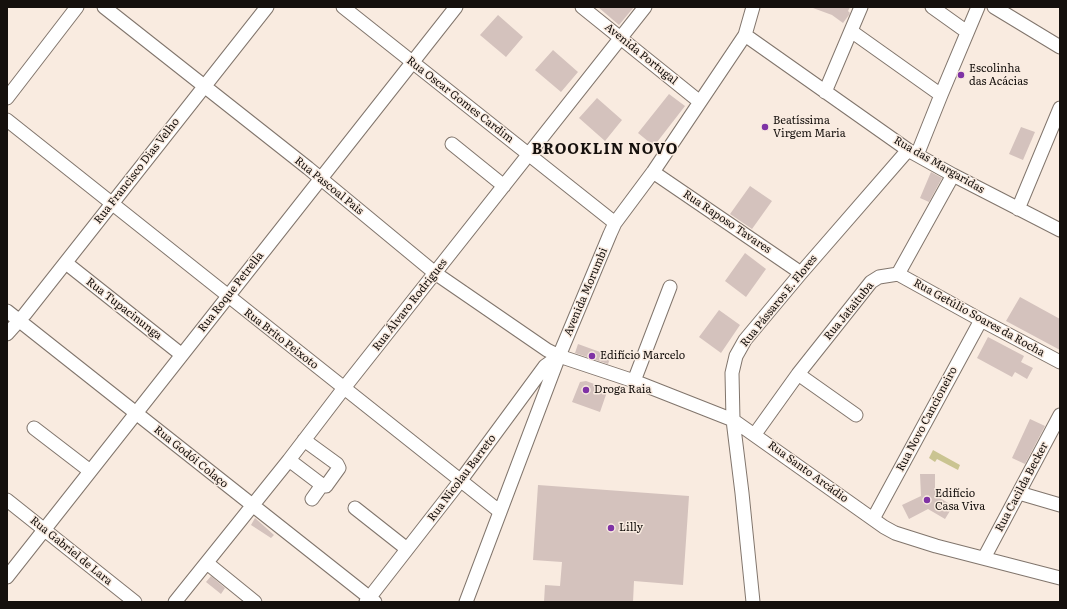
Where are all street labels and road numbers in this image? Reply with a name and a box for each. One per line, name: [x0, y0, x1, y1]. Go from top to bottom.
street label: Avenida Portugal: [602, 21, 680, 87]
street label: Rua Oscar Gomes Cardim: [404, 54, 516, 146]
street label: Rua Francisco Dias Velho: [92, 115, 182, 227]
street label: Rua das Margaridas: [891, 134, 987, 196]
street label: Rua Pascoal Pais: [292, 154, 366, 218]
street label: Rua Raposo Tavares: [680, 188, 774, 256]
street label: Avenida Morumbi: [561, 246, 611, 338]
street label: Rua Roque Petrella: [196, 249, 266, 335]
street label: Rua Pássaros E. Flores: [738, 252, 820, 350]
street label: Rua Álvaro Rodrigues: [370, 256, 450, 354]
street label: Rua Tupacinunga: [84, 275, 164, 343]
street label: Rua Getúlio Soares da Rocha: [911, 276, 1047, 360]
street label: Rua Jataituba: [821, 279, 877, 343]
street label: Rua Brito Peixoto: [241, 306, 321, 372]
street label: Rua Novo Cancioneiro: [894, 364, 960, 474]
street label: Rua Godói Colaço: [151, 423, 231, 491]
street label: Rua Nicolau Barreto: [425, 432, 499, 524]
street label: Rua Santo Arcádio: [765, 438, 851, 506]
street label: Rua Cacilda Becker: [993, 440, 1051, 534]
street label: Rua Gabriel de Lara: [27, 514, 115, 588]

